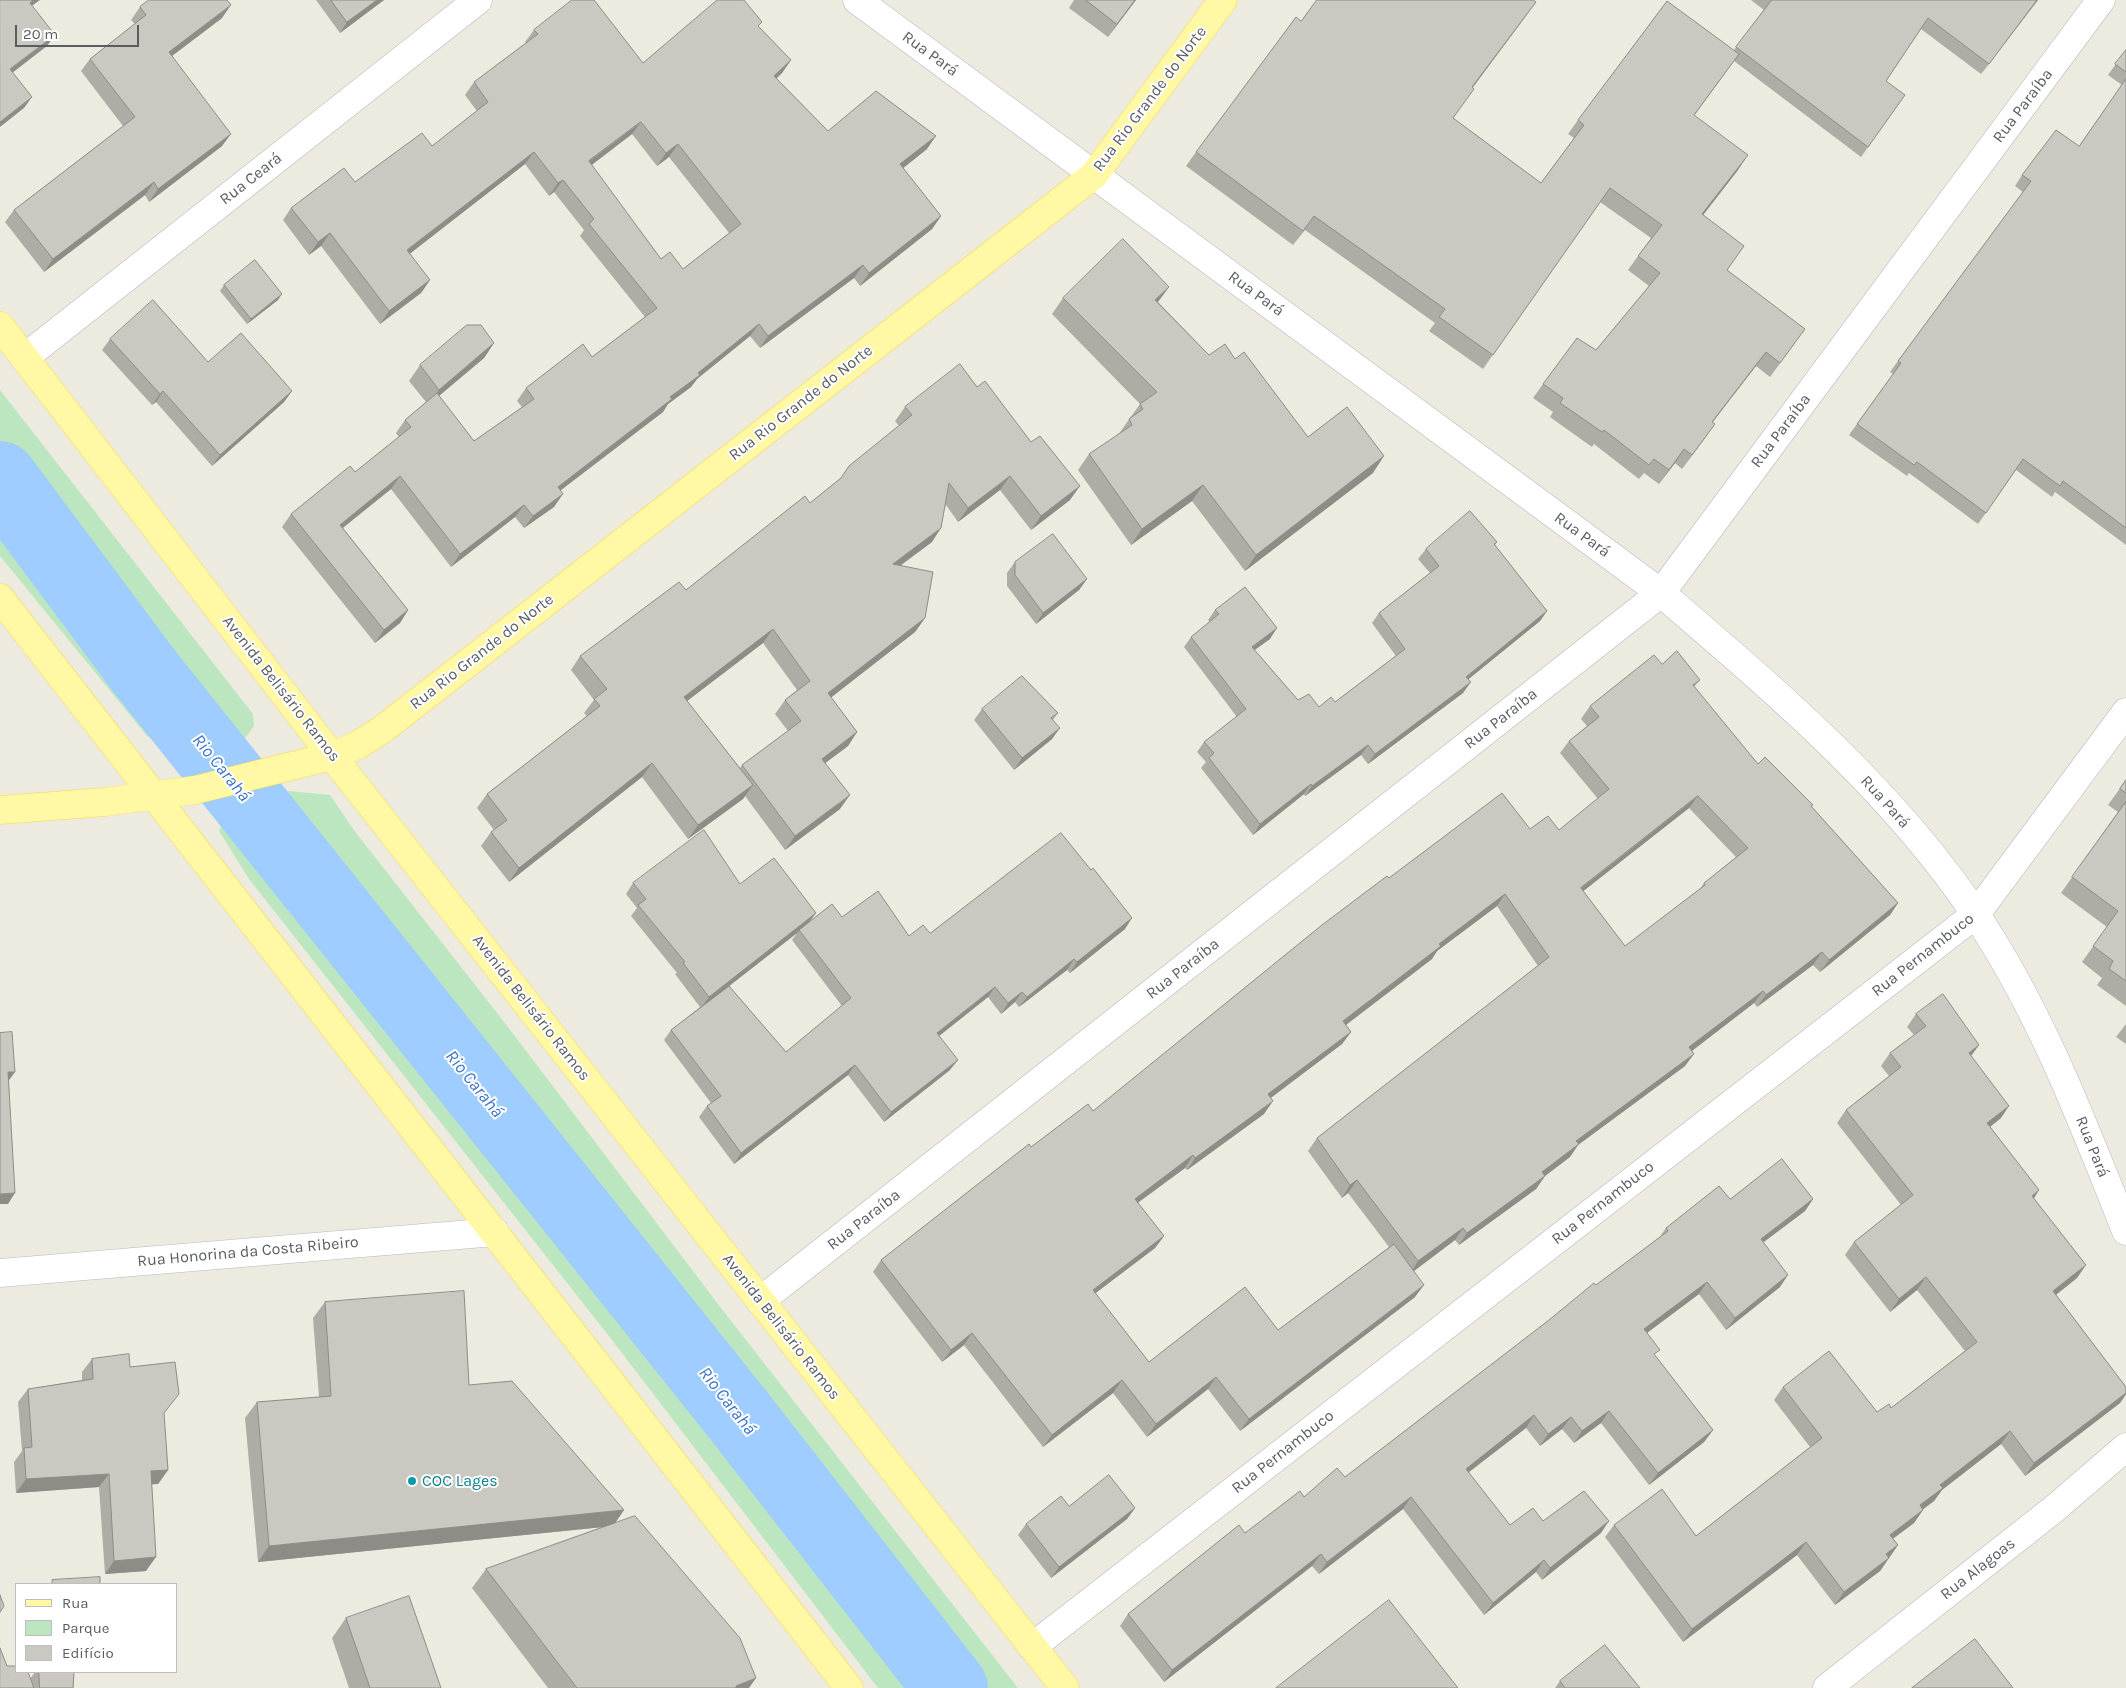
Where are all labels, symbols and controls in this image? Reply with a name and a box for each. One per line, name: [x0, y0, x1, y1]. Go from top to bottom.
scale bar: [18, 15, 141, 47]
street label: Rua Rio Grande do Norte: [1089, 23, 1211, 175]
text: 20 m: [23, 25, 58, 43]
street label: Rua Pará: [898, 27, 962, 81]
street label: Rua Paraíba: [1989, 65, 2057, 147]
street label: Rua Ceará: [216, 149, 286, 209]
street label: Rua Pará: [1224, 267, 1288, 321]
street label: Rua Rio Grande do Norte: [725, 341, 877, 465]
street label: Rua Paraíba: [1747, 390, 1815, 472]
street label: Rua Pará: [1550, 508, 1614, 562]
street label: Rua Rio Grande do Norte: [406, 590, 558, 714]
street label: Avenida Belisário Ramos: [218, 612, 344, 766]
street label: Rua Paraíba: [1461, 685, 1541, 753]
water label: Rio Carahá: [187, 730, 255, 806]
street label: Rua Pará: [1856, 772, 1914, 832]
street label: Rua Pernambuco: [1868, 909, 1978, 1001]
street label: Avenida Belisário Ramos: [468, 931, 594, 1085]
street label: Rua Paraíba: [1143, 935, 1223, 1003]
water label: Rio Carahá: [440, 1046, 508, 1122]
street label: Rua Pará: [2071, 1114, 2113, 1180]
street label: Rua Pernambuco: [1548, 1157, 1658, 1249]
street label: Rua Paraíba: [824, 1186, 904, 1254]
street label: Rua Honorina da Costa Ribeiro: [137, 1233, 359, 1271]
street label: Avenida Belisário Ramos: [718, 1250, 844, 1404]
water label: Rio Carahá: [694, 1363, 760, 1439]
street label: Rua Pernambuco: [1228, 1406, 1338, 1498]
place label: COC Lages: [422, 1471, 498, 1491]
marker: COC Lages: [406, 1475, 418, 1487]
street label: Rua Alagoas: [1937, 1534, 2019, 1604]
legend: [15, 1583, 178, 1673]
text: Rua: [62, 1594, 89, 1612]
text: Parque: [62, 1619, 110, 1637]
text: Edifício: [62, 1644, 114, 1662]

